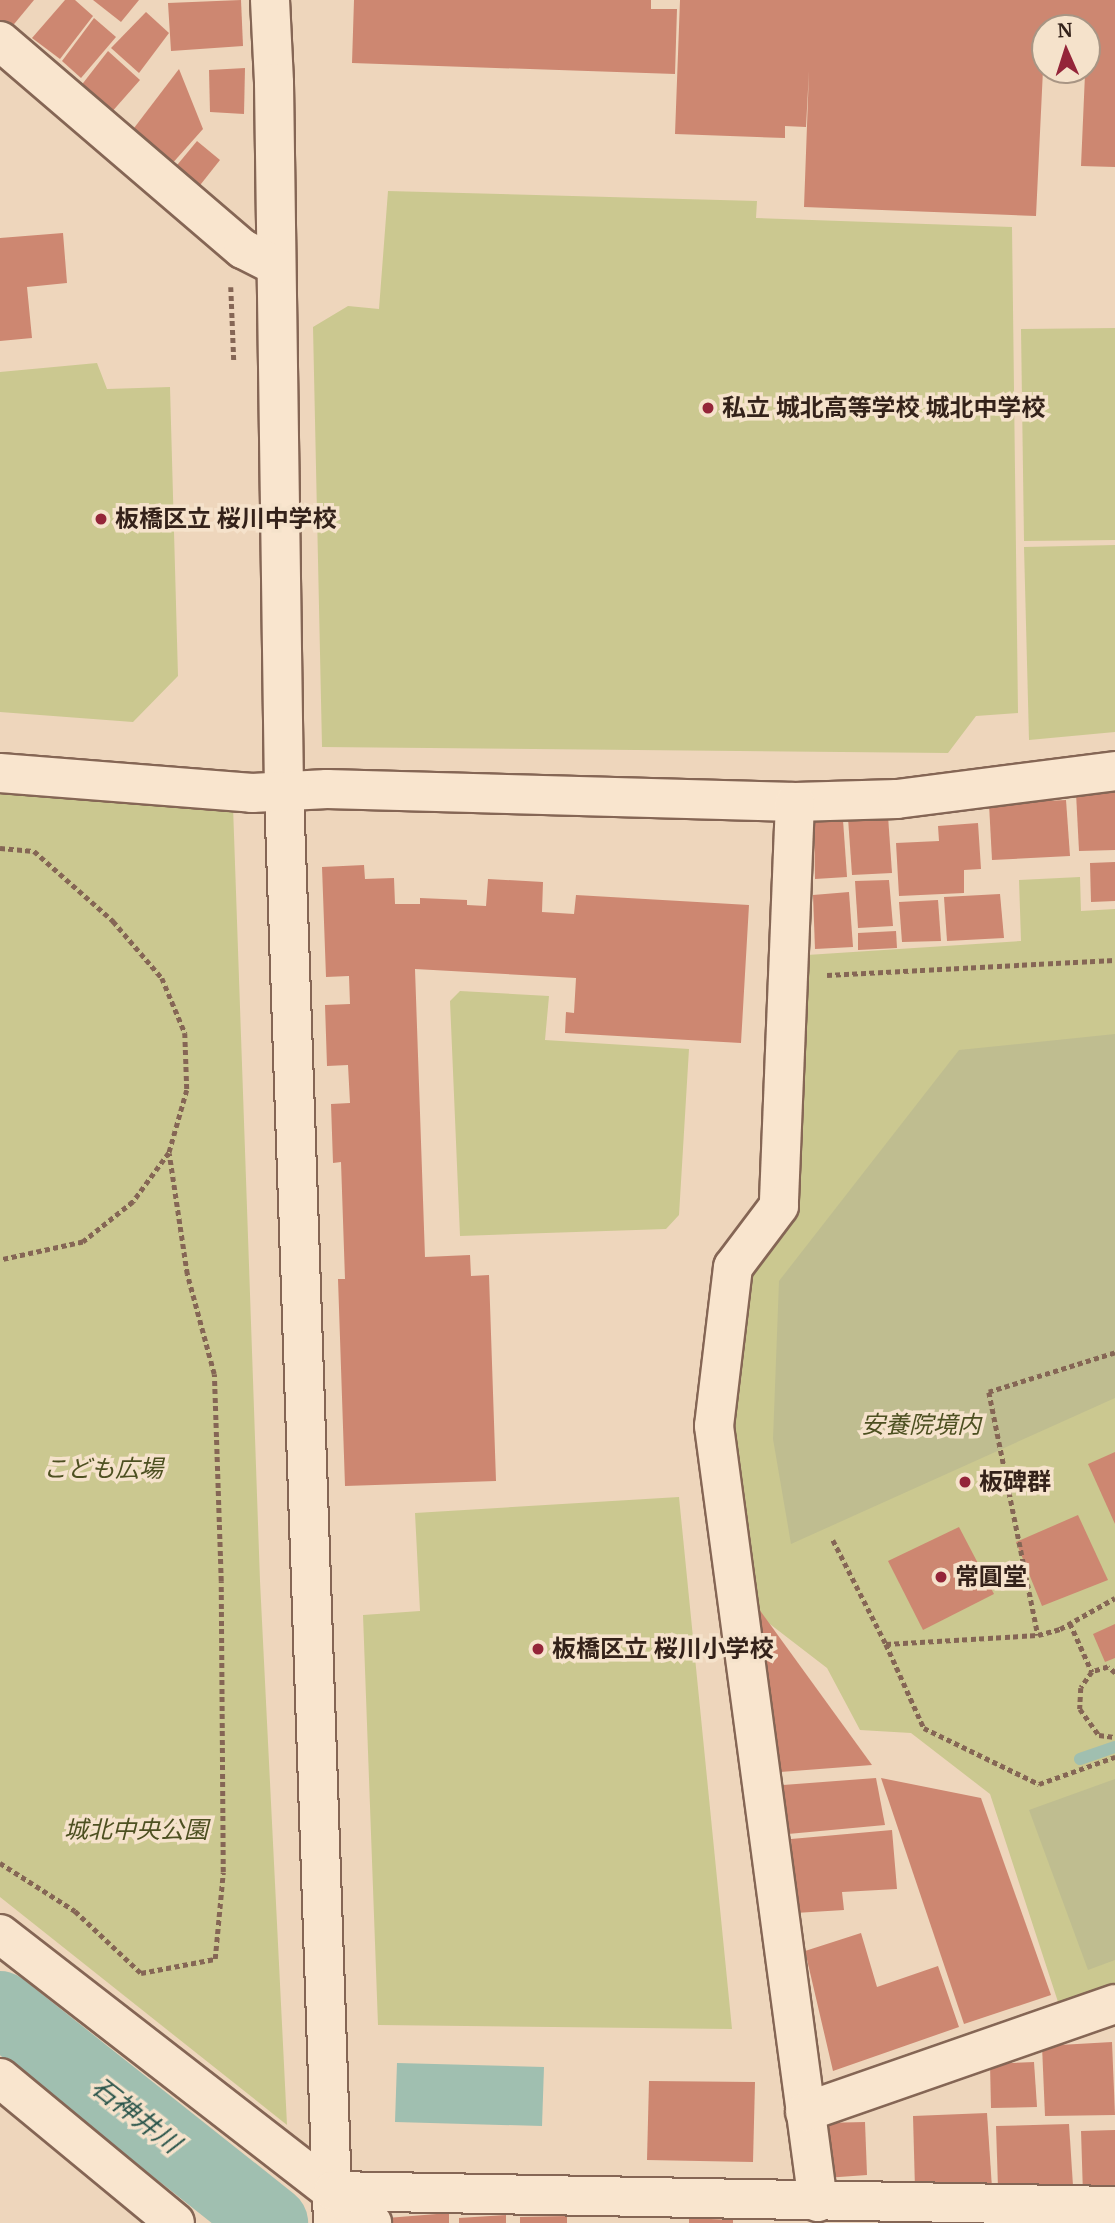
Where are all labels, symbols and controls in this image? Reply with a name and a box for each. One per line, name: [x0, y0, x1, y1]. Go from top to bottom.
north arrow: [1031, 14, 1101, 84]
text: N: [1057, 18, 1073, 42]
place label: 私立 城北高等学校 城北中学校: [722, 394, 1045, 422]
marker: 私立 城北高等学校 城北中学校: [700, 400, 716, 416]
place label: 板橋区立 桜川中学校: [115, 505, 337, 533]
marker: 板橋区立 桜川中学校: [93, 511, 109, 527]
park label: 安養院境内: [861, 1411, 981, 1439]
park label: こども広場: [43, 1455, 163, 1483]
place label: 板碑群: [979, 1468, 1051, 1496]
marker: 板碑群: [957, 1474, 973, 1490]
place label: 常圓堂: [955, 1563, 1027, 1591]
marker: 常圓堂: [933, 1569, 949, 1585]
place label: 板橋区立 桜川小学校: [552, 1635, 774, 1663]
marker: 板橋区立 桜川小学校: [530, 1641, 546, 1657]
park label: 城北中央公園: [64, 1816, 208, 1844]
water label: 石神井川: [85, 2071, 187, 2159]

